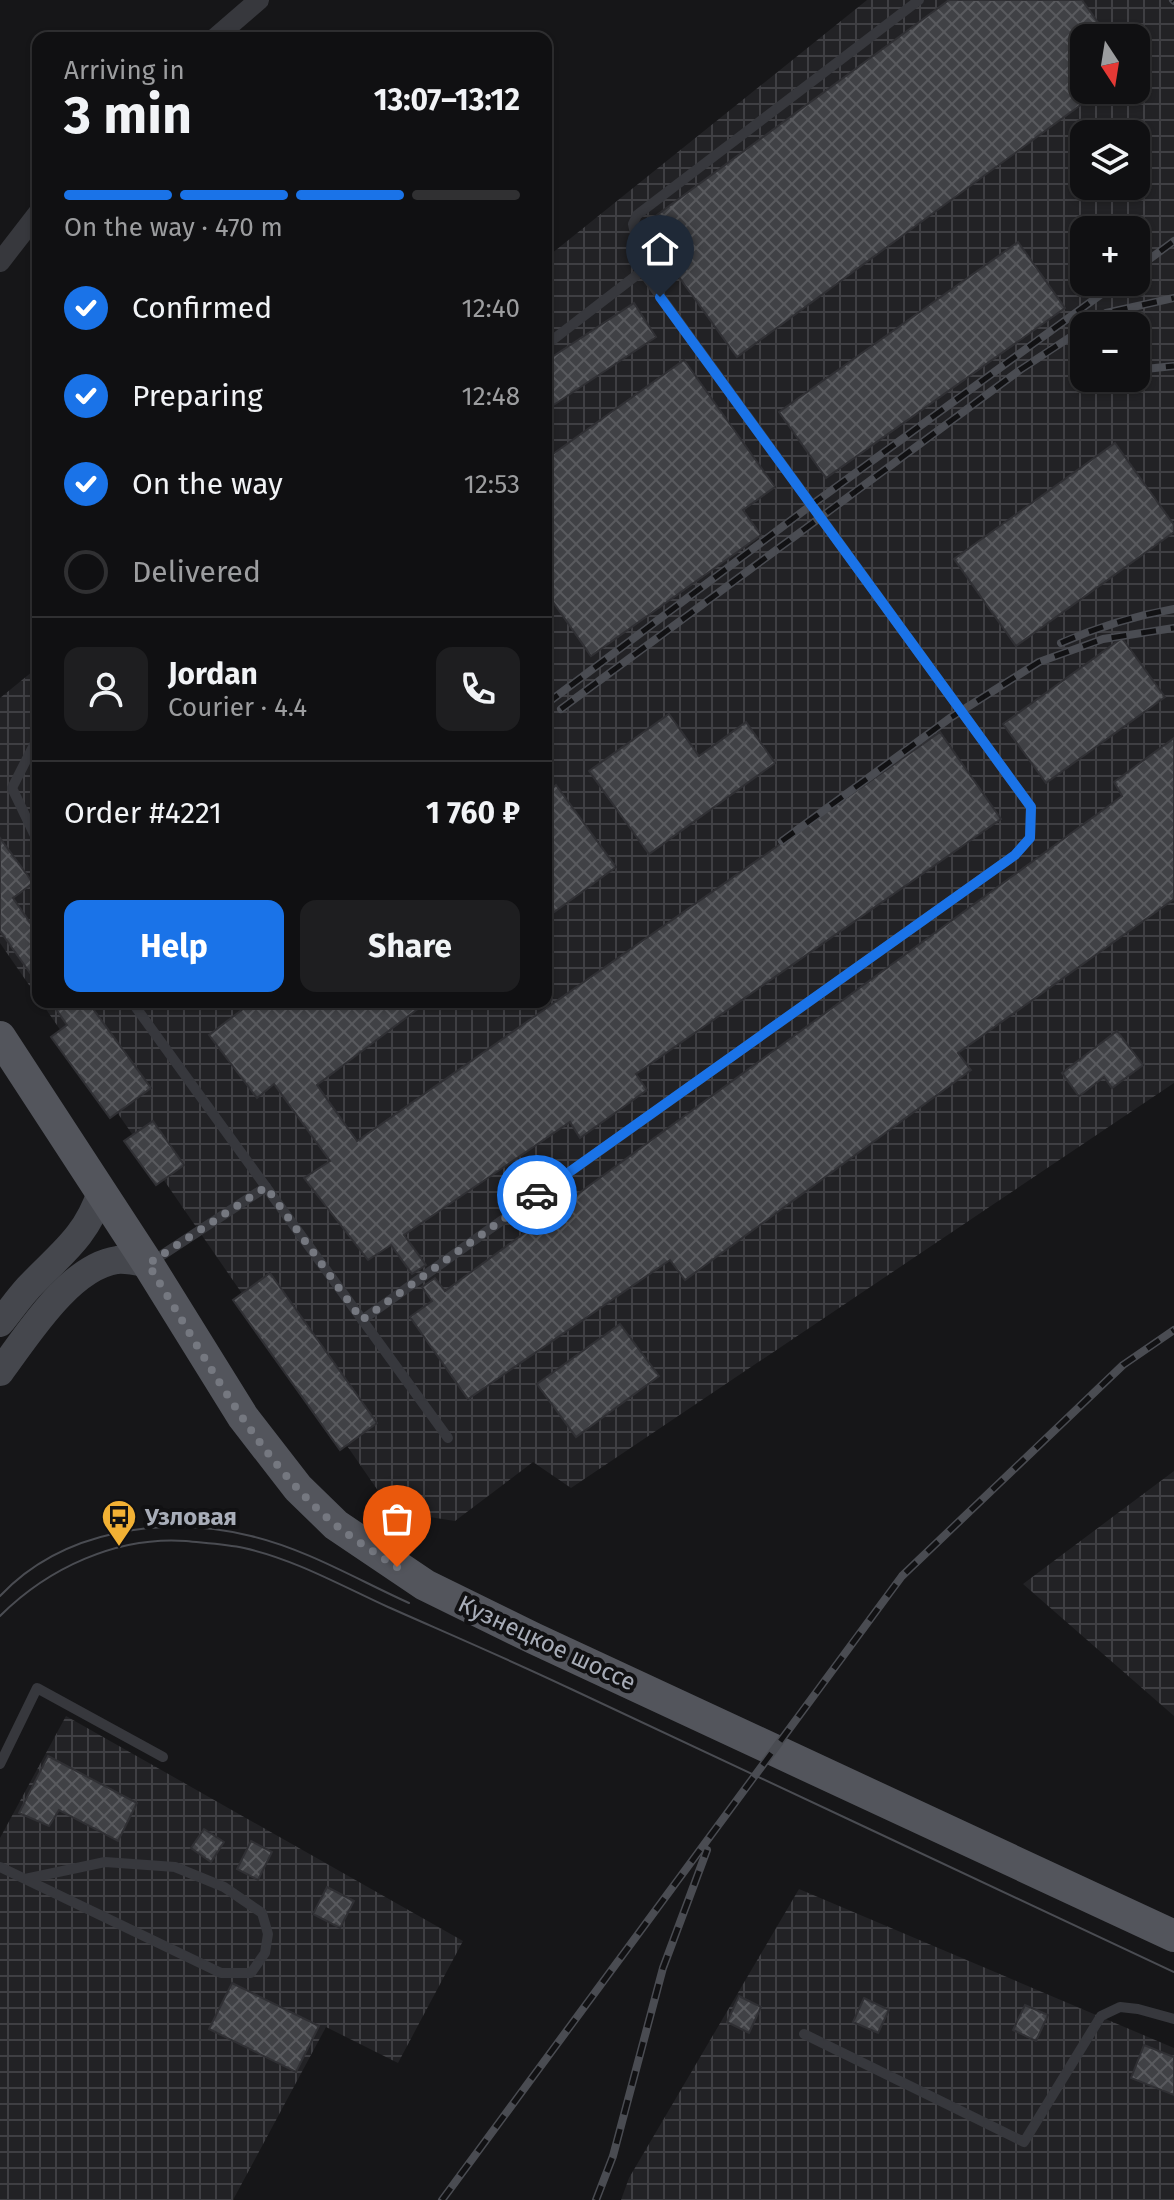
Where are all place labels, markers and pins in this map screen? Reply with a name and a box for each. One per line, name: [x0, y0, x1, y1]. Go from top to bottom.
pin: [626, 215, 694, 297]
pin: [363, 1485, 431, 1567]
bus stop icon: Узловая: [100, 1498, 138, 1548]
place label: Узловая: [144, 1503, 237, 1531]

